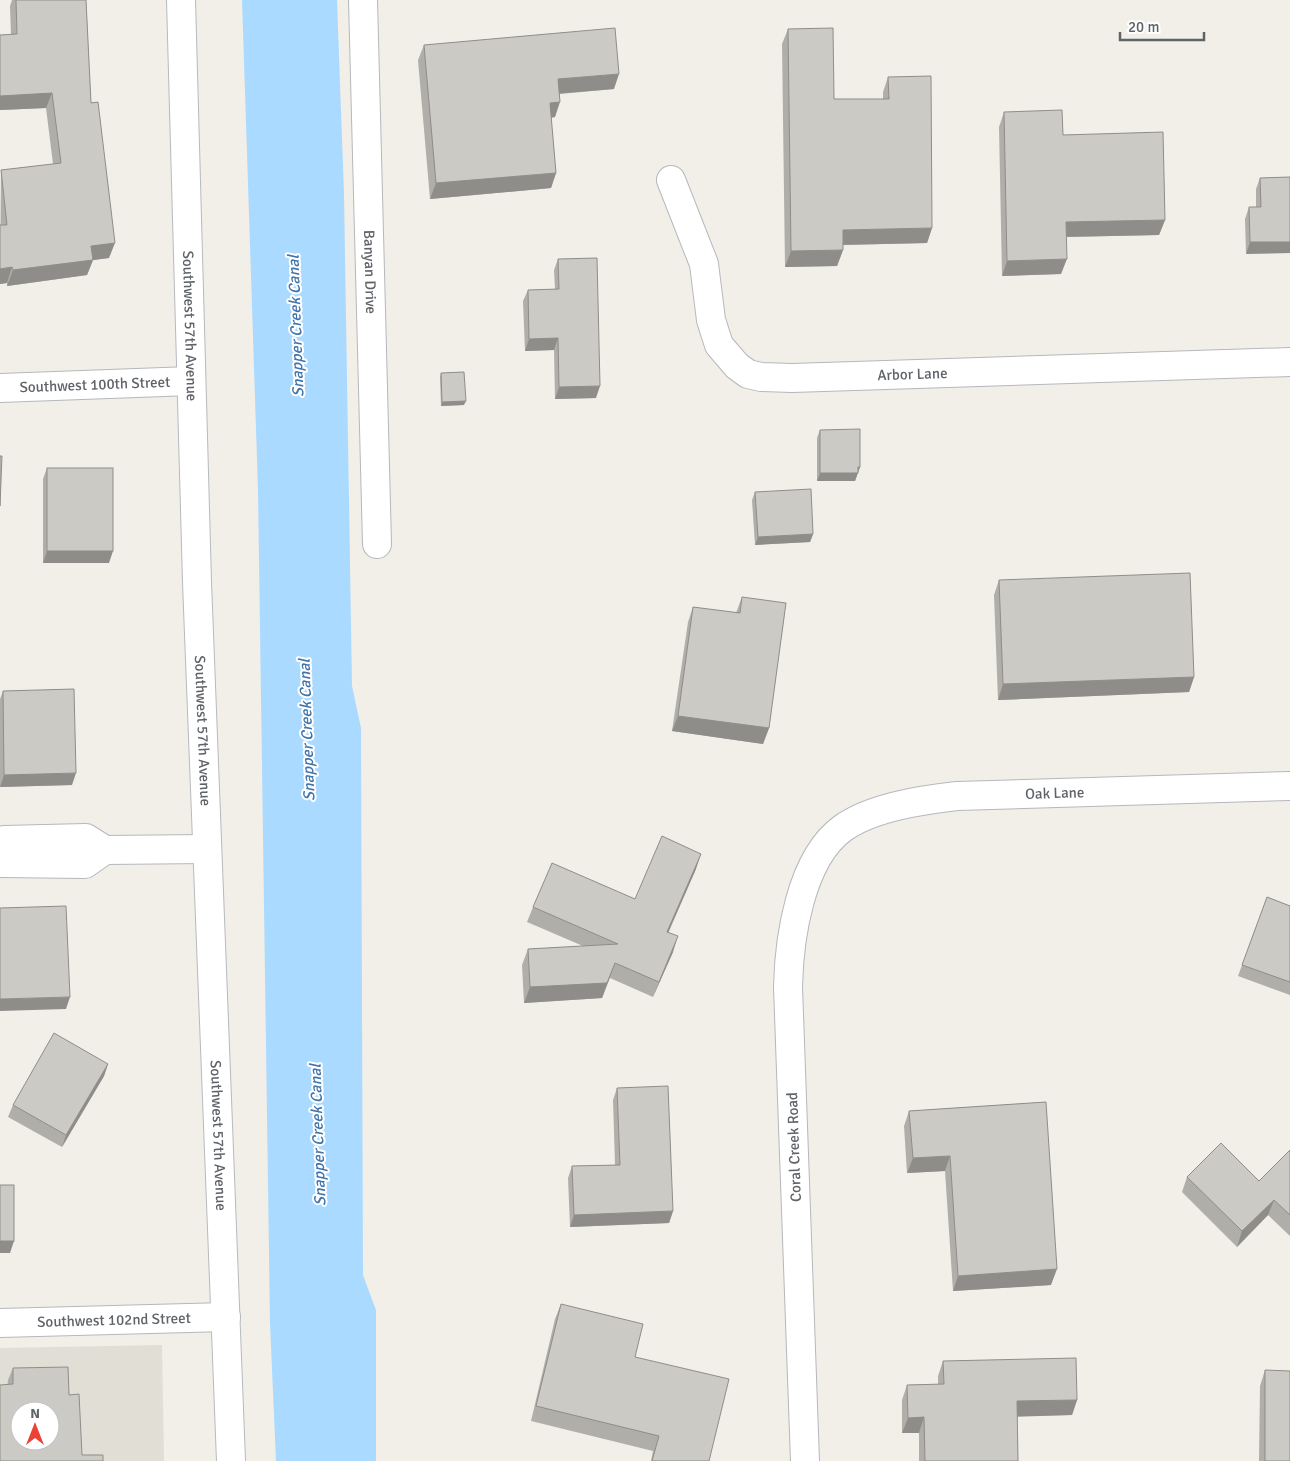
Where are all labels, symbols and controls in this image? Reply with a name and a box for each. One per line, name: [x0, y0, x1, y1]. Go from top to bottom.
scale bar: [1120, 10, 1204, 42]
text: 20 m: [1128, 18, 1159, 36]
street label: Banyan Drive: [360, 230, 380, 314]
street label: Southwest 57th Avenue: [179, 250, 201, 401]
water label: Snapper Creek Canal: [283, 253, 308, 397]
street label: Arbor Lane: [877, 364, 948, 384]
street label: Southwest 100th Street: [19, 373, 171, 396]
street label: Southwest 57th Avenue: [191, 655, 215, 806]
water label: Snapper Creek Canal: [294, 657, 319, 801]
street label: Oak Lane: [1025, 783, 1085, 803]
street label: Southwest 57th Avenue: [206, 1060, 230, 1211]
water label: Snapper Creek Canal: [305, 1062, 330, 1206]
street label: Coral Creek Road: [783, 1092, 805, 1202]
street label: Southwest 102nd Street: [37, 1309, 191, 1331]
north arrow: [10, 1401, 60, 1451]
text: N: [30, 1405, 40, 1422]

